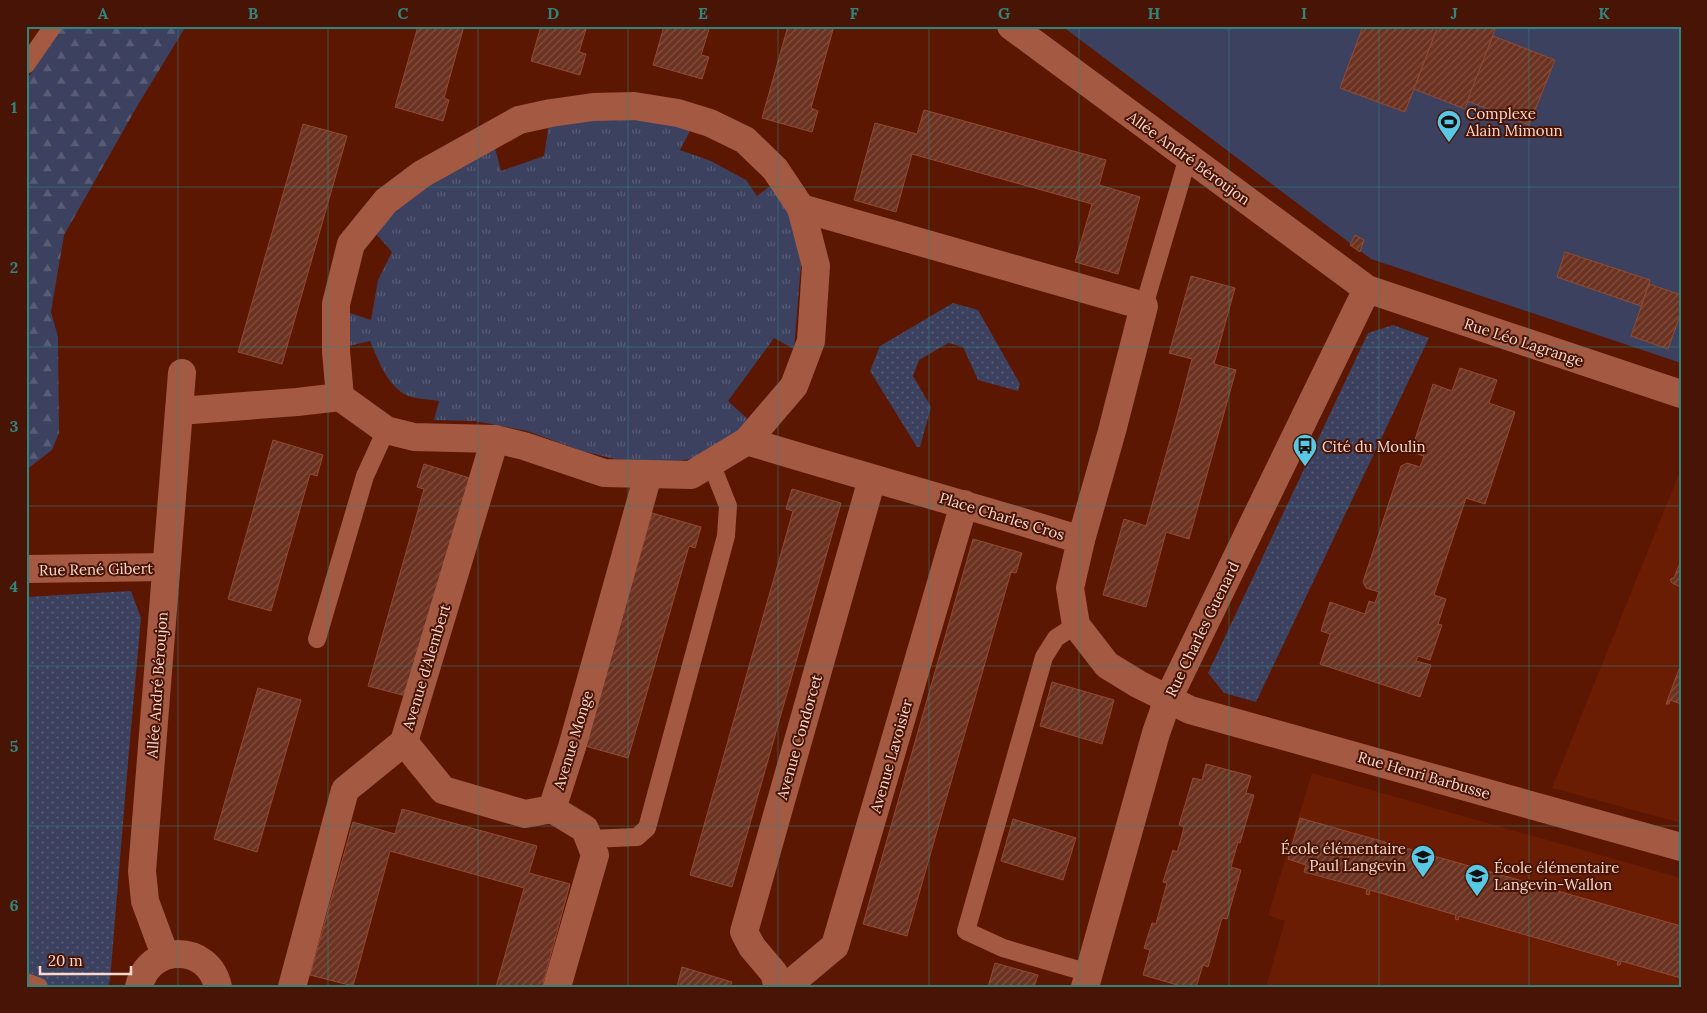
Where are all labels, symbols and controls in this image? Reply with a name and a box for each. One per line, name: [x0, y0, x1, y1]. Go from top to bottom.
text: A: [98, 3, 109, 23]
text: B: [248, 3, 259, 23]
text: C: [397, 3, 409, 23]
text: D: [547, 3, 559, 23]
text: E: [698, 3, 708, 23]
text: F: [849, 3, 859, 23]
text: G: [998, 3, 1010, 23]
text: H: [1148, 3, 1161, 23]
text: I: [1301, 3, 1307, 23]
text: J: [1450, 3, 1458, 23]
text: K: [1598, 3, 1610, 23]
text: 1: [11, 97, 17, 117]
place label: Complexe Alain Mimoun: [1465, 104, 1563, 140]
street label: Allée André Béroujon: [1123, 107, 1254, 209]
sports icon: Complexe Alain Mimoun: [1436, 109, 1462, 143]
text: 2: [10, 257, 18, 277]
street label: Rue Léo Lagrange: [1462, 314, 1586, 370]
text: 3: [10, 416, 19, 436]
bus stop icon: Cité du Moulin: [1292, 433, 1318, 467]
place label: Cité du Moulin: [1322, 437, 1426, 456]
street label: Place Charles Cros: [937, 488, 1067, 544]
street label: Rue Charles Guenard: [1161, 558, 1243, 700]
street label: Rue René Gibert: [39, 559, 153, 579]
text: 4: [10, 576, 19, 596]
street label: Avenue d'Alembert: [398, 602, 454, 733]
street label: Allée André Béroujon: [142, 611, 172, 760]
street label: Avenue Condorcet: [772, 672, 826, 803]
street label: Avenue Monge: [549, 688, 597, 793]
street label: Avenue Lavoisier: [865, 696, 916, 816]
text: 5: [10, 736, 19, 756]
street label: Rue Henri Barbusse: [1356, 747, 1492, 803]
place label: École élémentaire Paul Langevin: [1281, 839, 1406, 875]
school or university icon: École élémentaire Paul Langevin: [1410, 844, 1436, 878]
place label: École élémentaire Langevin-Wallon: [1494, 858, 1619, 894]
school or university icon: École élémentaire Langevin-Wallon: [1464, 863, 1490, 897]
text: 6: [9, 895, 19, 915]
scale bar: [40, 943, 131, 975]
text: 20 m: [48, 951, 83, 970]

